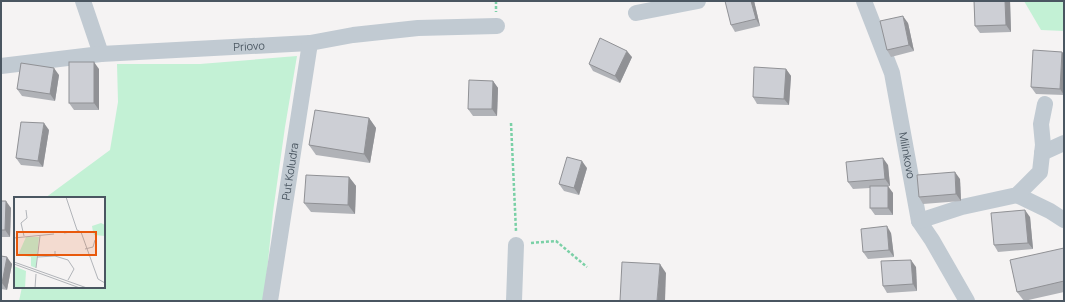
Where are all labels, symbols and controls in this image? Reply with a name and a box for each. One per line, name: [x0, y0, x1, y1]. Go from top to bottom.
street label: Priovo: [233, 37, 266, 54]
street label: Milinkovo: [896, 131, 919, 180]
street label: Put Koludra: [278, 142, 301, 201]
inset map: [14, 197, 105, 288]

